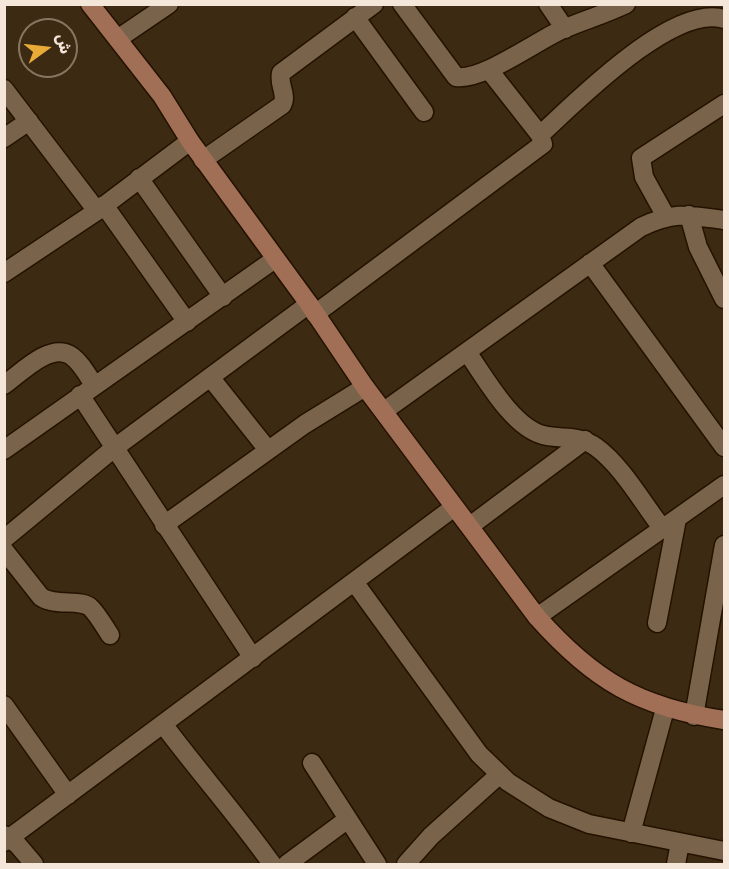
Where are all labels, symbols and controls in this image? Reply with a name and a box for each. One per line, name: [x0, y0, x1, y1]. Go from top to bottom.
north arrow: [18, 18, 78, 78]
text: ش: [52, 31, 76, 56]

